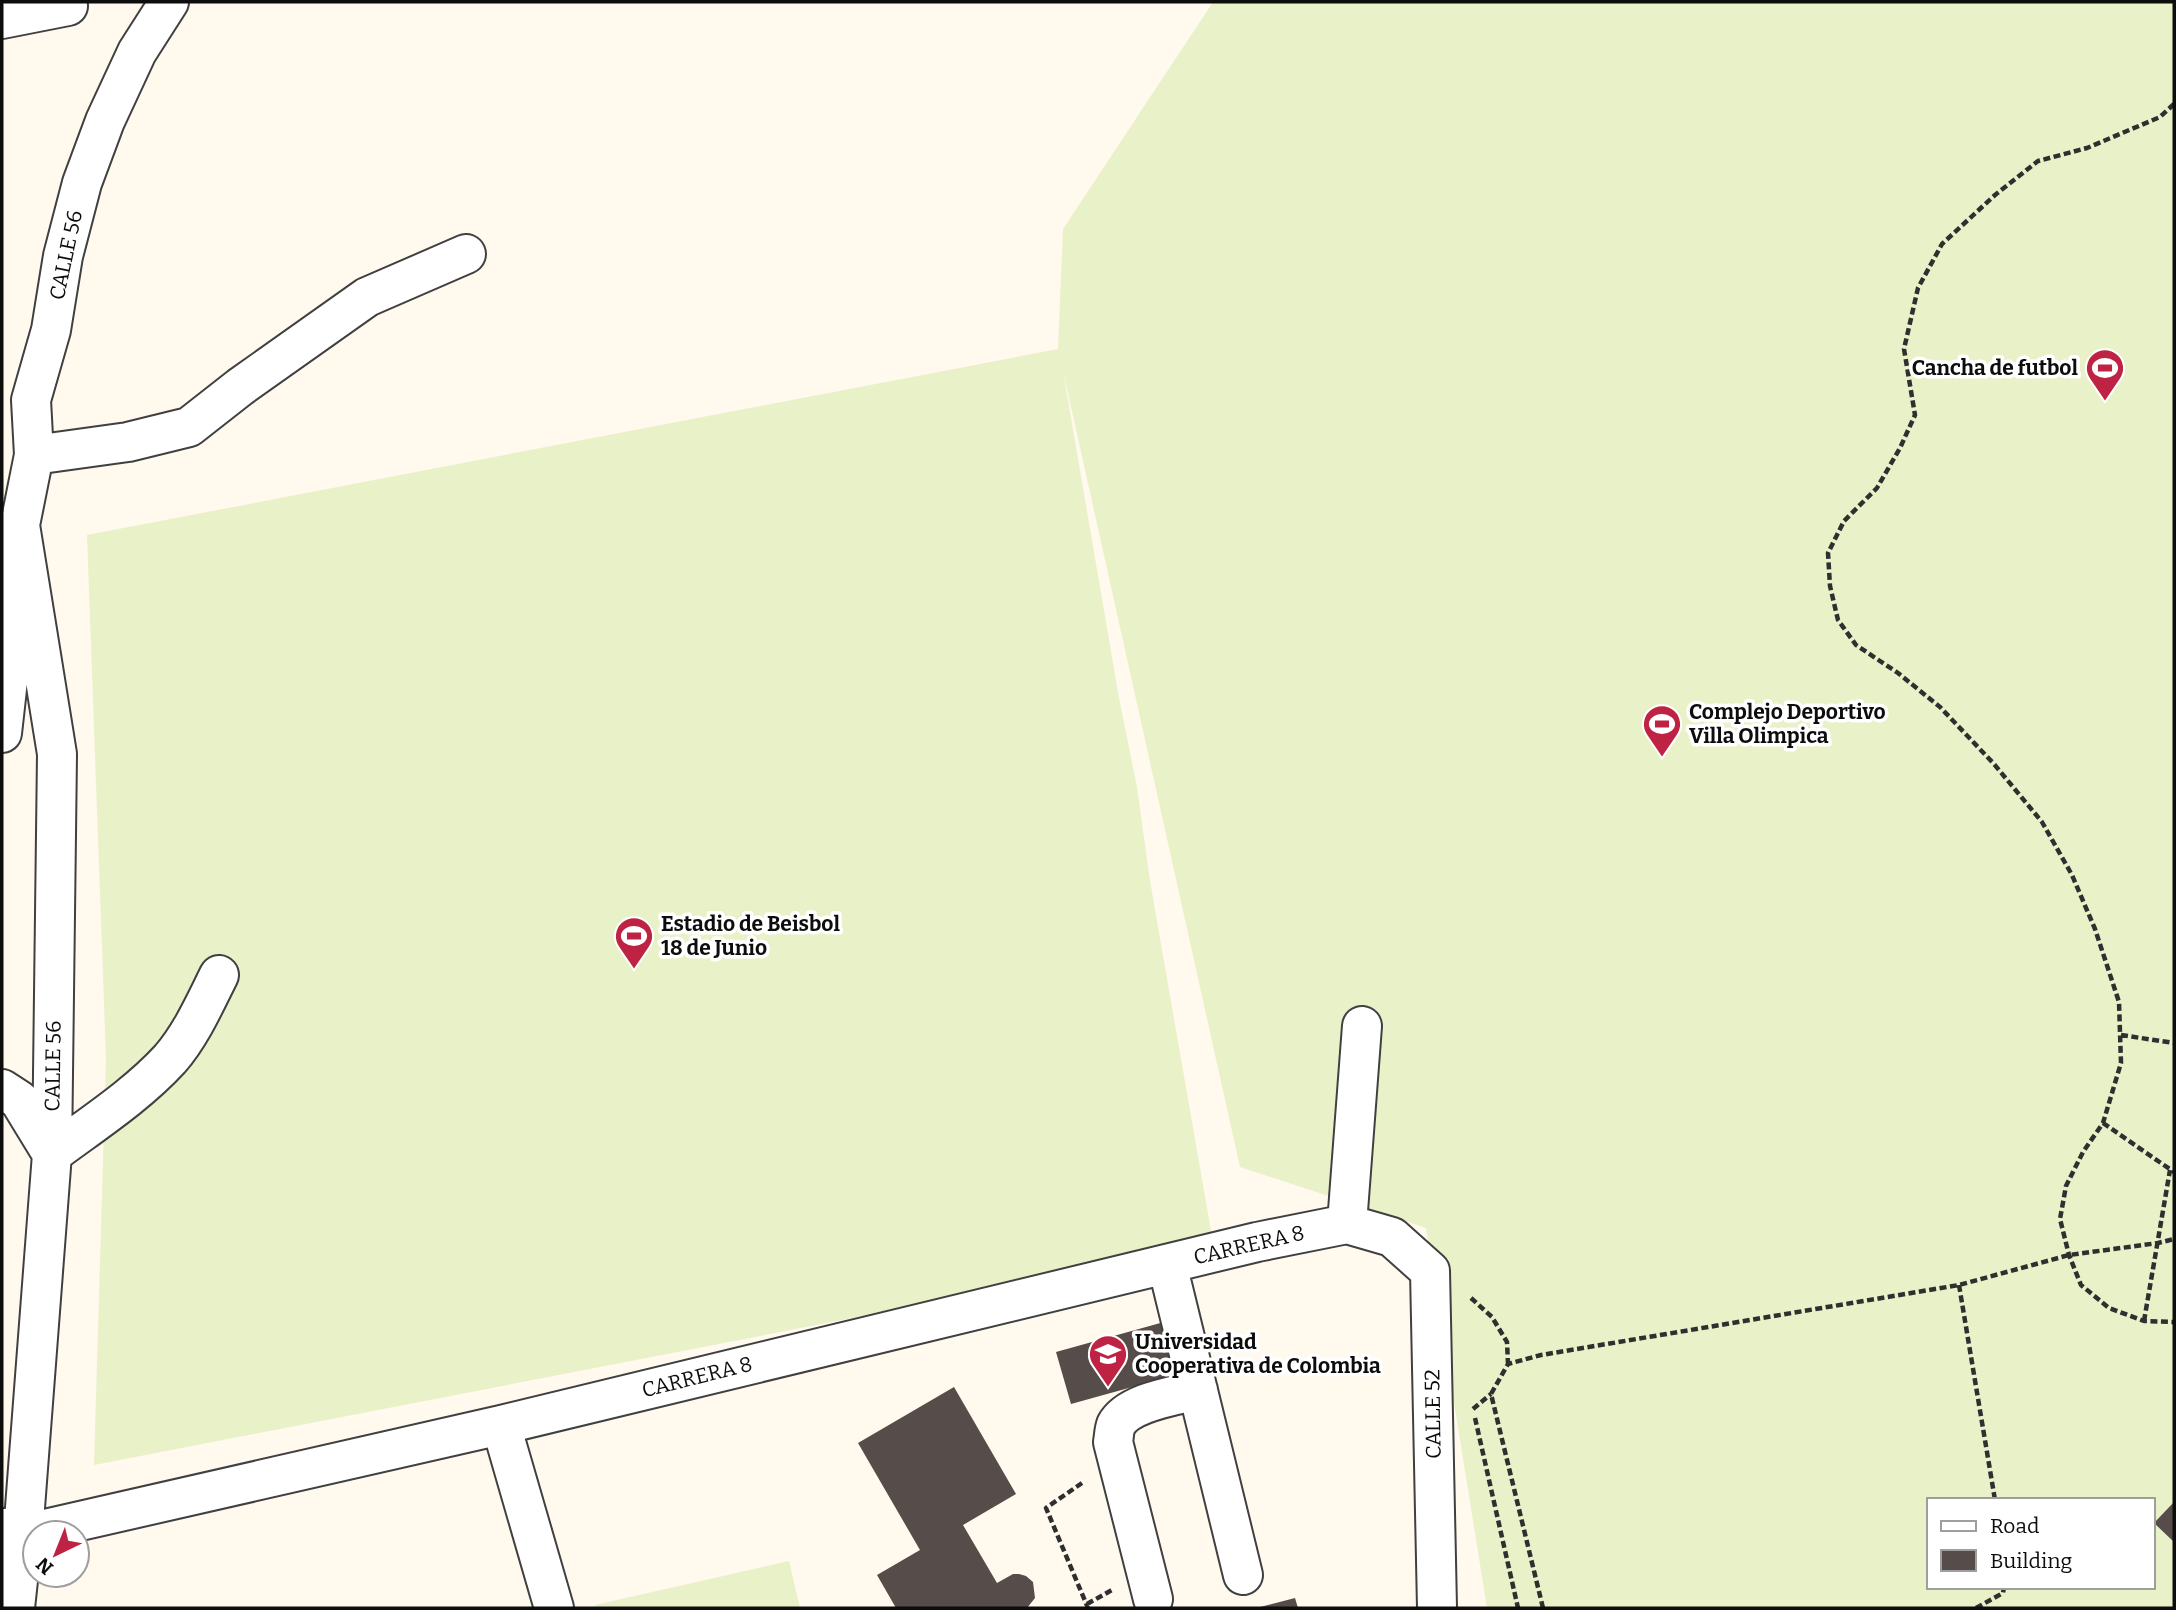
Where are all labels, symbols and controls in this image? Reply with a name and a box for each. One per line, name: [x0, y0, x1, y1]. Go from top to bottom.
street label: CALLE 56: [44, 208, 88, 302]
sports icon: Cancha de futbol: [2084, 347, 2126, 402]
place label: Cancha de futbol: [1912, 355, 2078, 381]
place label: Complejo Deportivo Villa Olimpica: [1689, 699, 1886, 749]
sports icon: Complejo Deportivo Villa Olimpica: [1641, 703, 1683, 758]
place label: Estadio de Beisbol 18 de Junio: [661, 911, 840, 961]
sports icon: Estadio de Beisbol 18 de Junio: [613, 915, 655, 970]
street label: CALLE 56: [39, 1020, 67, 1112]
street label: CARRERA 8: [1191, 1220, 1307, 1270]
place label: Universidad Cooperativa de Colombia: [1135, 1329, 1381, 1379]
school or university icon: Universidad Cooperativa de Colombia: [1087, 1333, 1129, 1388]
street label: CARRERA 8: [639, 1351, 755, 1403]
street label: CALLE 52: [1419, 1369, 1447, 1459]
legend: [1927, 1498, 2155, 1589]
text: Road: [1990, 1513, 2039, 1539]
north arrow: [21, 1519, 91, 1589]
text: Building: [1990, 1548, 2073, 1574]
text: N: [31, 1552, 58, 1579]

